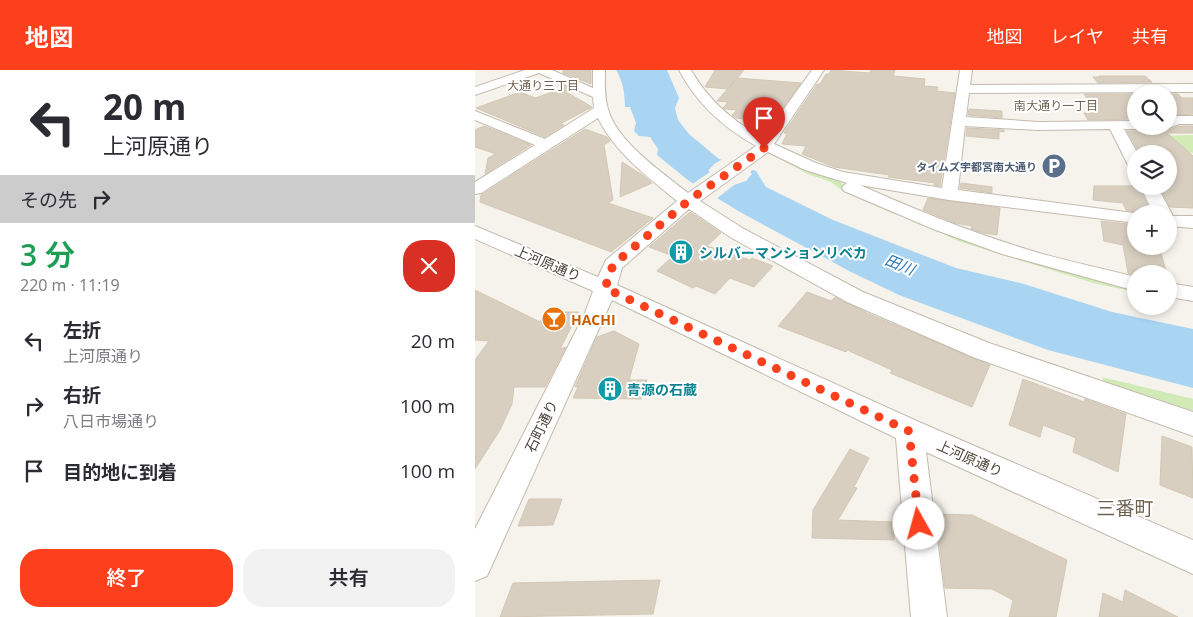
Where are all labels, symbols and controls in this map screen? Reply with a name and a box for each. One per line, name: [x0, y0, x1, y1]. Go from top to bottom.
text: 地図: [25, 20, 73, 53]
text: 地図: [987, 24, 1023, 48]
text: レイヤ: [1051, 24, 1104, 48]
text: 共有: [1132, 24, 1168, 48]
district label: 大通り三丁目: [507, 77, 579, 94]
text: 20 m: [103, 83, 186, 130]
map controls: [1127, 85, 1177, 315]
button: search: [1127, 85, 1177, 135]
icon: left: [20, 90, 85, 155]
pin: [743, 97, 785, 148]
district label: 南大通り一丁目: [1014, 97, 1098, 114]
icon: arrive: [750, 104, 778, 132]
text: 上河原通り: [103, 130, 213, 160]
button: layers: [1127, 145, 1177, 195]
parking icon: タイムズ宇都宮南大通り: [1041, 153, 1067, 179]
place label: タイムズ宇都宮南大通り: [916, 159, 1037, 174]
icon: right: [87, 185, 115, 213]
text: その先: [20, 187, 77, 213]
button: +: [1127, 205, 1177, 255]
text: 3 分: [20, 234, 75, 275]
building icon: シルバーマンションリベカ: [668, 239, 694, 265]
button: close: [403, 240, 455, 292]
street label: 上河原通り: [512, 241, 584, 285]
place label: シルバーマンションリベカ: [699, 243, 867, 262]
water label: 田川: [882, 249, 920, 280]
button: −: [1127, 265, 1177, 315]
text: 220 m · 11:19: [20, 274, 120, 296]
bar icon: HACHI: [541, 306, 567, 332]
place label: HACHI: [571, 310, 616, 329]
text: 左折: [63, 317, 101, 343]
icon: left: [20, 327, 48, 355]
text: 20 m: [411, 328, 455, 354]
text: 上河原通り: [63, 345, 143, 367]
building icon: 青源の石蔵: [597, 376, 623, 402]
place label: 青源の石蔵: [627, 380, 697, 399]
text: 右折: [63, 382, 101, 408]
icon: right: [20, 392, 48, 420]
text: 100 m: [400, 393, 455, 419]
street label: 石町通り: [520, 397, 562, 455]
text: 八日市場通り: [63, 410, 159, 432]
street label: 上河原通り: [934, 435, 1006, 481]
icon: arrive: [20, 457, 48, 485]
text: 100 m: [400, 458, 455, 484]
text: 目的地に到着: [63, 459, 177, 485]
district label: 三番町: [1096, 495, 1154, 521]
position arrow: [892, 497, 944, 549]
button: 終了: [20, 549, 233, 607]
button: 共有: [243, 549, 455, 607]

